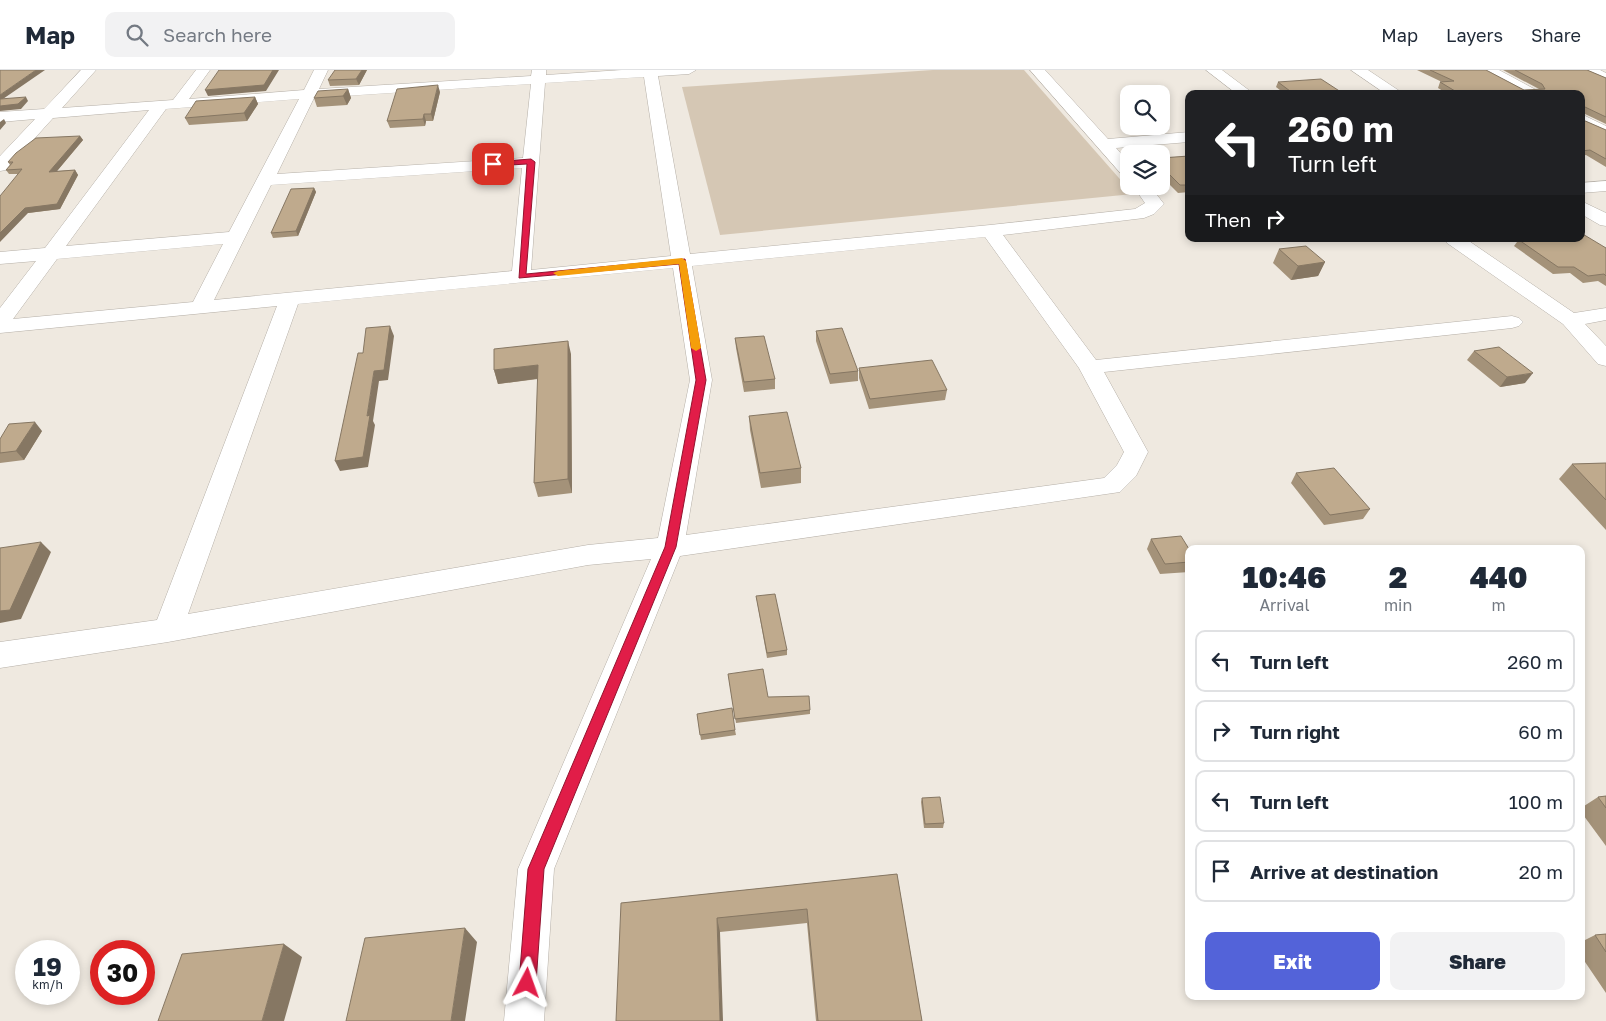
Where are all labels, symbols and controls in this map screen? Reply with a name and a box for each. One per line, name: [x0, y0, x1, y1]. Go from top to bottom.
search box: [105, 12, 455, 57]
text: Map: [25, 20, 75, 49]
icon: search: [123, 21, 151, 49]
text: Search here: [163, 23, 272, 46]
text: Map: [1381, 24, 1418, 46]
text: Layers: [1446, 24, 1503, 46]
text: Share: [1531, 24, 1581, 46]
map controls: [1120, 85, 1170, 195]
button: search: [1120, 85, 1170, 135]
text: 260 m: [1288, 108, 1394, 150]
icon: left: [1205, 110, 1270, 175]
pin: [472, 143, 514, 185]
button: layers: [1120, 145, 1170, 195]
icon: arrive: [479, 150, 507, 178]
text: Turn left: [1288, 150, 1377, 177]
icon: right: [1261, 205, 1289, 233]
text: Then: [1205, 208, 1251, 231]
text: 10:46: [1242, 559, 1327, 595]
text: 2: [1389, 559, 1407, 595]
text: 440: [1470, 559, 1528, 595]
text: Arrival: [1259, 595, 1310, 615]
text: min: [1384, 595, 1412, 615]
text: m: [1492, 595, 1506, 615]
icon: left: [1207, 647, 1235, 675]
text: Turn left: [1250, 650, 1329, 673]
text: 260 m: [1507, 650, 1563, 673]
icon: right: [1207, 717, 1235, 745]
text: Turn right: [1250, 720, 1340, 743]
text: 60 m: [1518, 720, 1563, 743]
icon: left: [1207, 787, 1235, 815]
text: Turn left: [1250, 790, 1329, 813]
text: 100 m: [1509, 790, 1563, 813]
icon: arrive: [1207, 857, 1235, 885]
text: Arrive at destination: [1250, 860, 1438, 883]
text: 20 m: [1519, 860, 1563, 883]
button: Exit: [1205, 932, 1380, 990]
button: Share: [1390, 932, 1565, 990]
speed limit sign: 30: [90, 940, 155, 1005]
text: 19: [33, 951, 62, 982]
position arrow: [500, 956, 552, 1008]
text: km/h: [32, 977, 63, 992]

